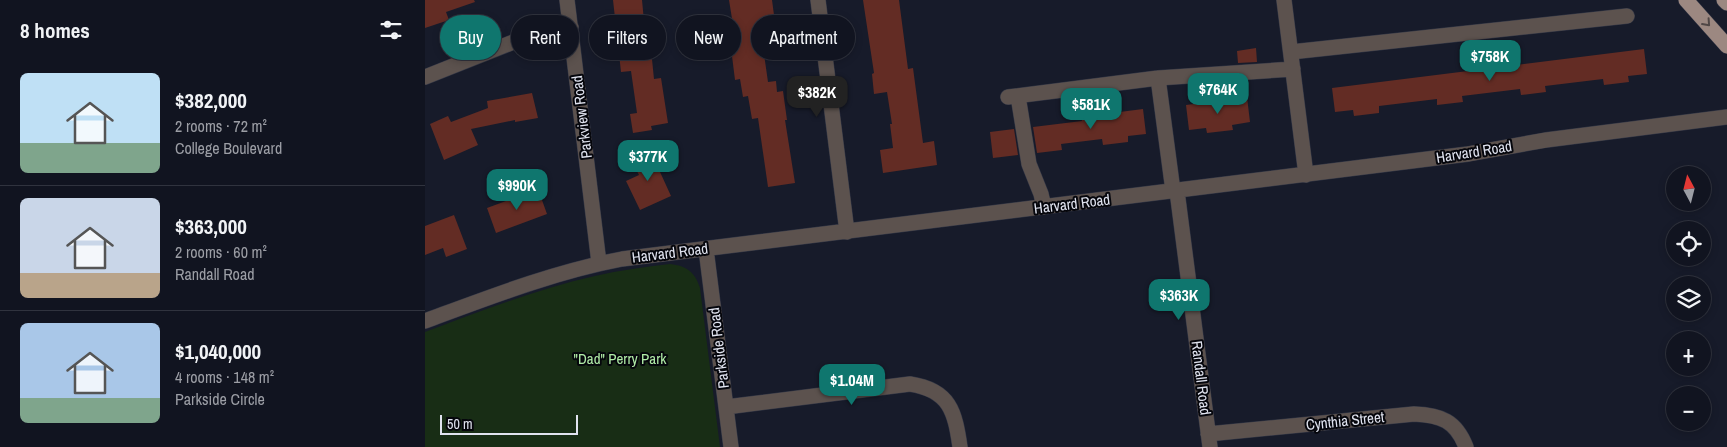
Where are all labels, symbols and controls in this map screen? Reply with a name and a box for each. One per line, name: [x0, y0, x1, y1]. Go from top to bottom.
chip: Buy: [440, 15, 501, 60]
chip: Rent: [511, 15, 579, 60]
chip: Filters: [589, 15, 666, 60]
chip: New: [676, 15, 741, 60]
chip: Apartment: [751, 15, 855, 60]
text: 8 homes: [20, 16, 90, 45]
icon: filters: [377, 16, 405, 44]
one-way arrow: [1701, 17, 1710, 26]
pin: $758K: [1455, 39, 1525, 82]
text: $758K: [1471, 45, 1509, 67]
pin: $764K: [1183, 72, 1253, 115]
street label: Parkview Road: [566, 74, 597, 160]
pin: $382K: [782, 76, 852, 118]
text: $764K: [1199, 78, 1237, 100]
text: $382K: [798, 81, 836, 103]
text: $382,000: [175, 86, 247, 115]
pin: $581K: [1056, 88, 1126, 130]
icon: home: [60, 93, 120, 153]
text: $581K: [1072, 93, 1110, 115]
text: 2 rooms · 72 m²: [175, 115, 267, 137]
street label: Harvard Road: [1434, 135, 1513, 168]
text: College Boulevard: [175, 137, 282, 159]
pin: $377K: [613, 140, 683, 182]
text: $377K: [629, 145, 667, 167]
north arrow: [1666, 166, 1711, 211]
map controls: [1666, 166, 1711, 431]
pin: $990K: [482, 168, 552, 211]
text: $990K: [498, 174, 536, 196]
street label: Harvard Road: [1033, 188, 1111, 219]
text: $363,000: [175, 212, 247, 241]
icon: home: [60, 218, 120, 278]
button: locate: [1666, 221, 1711, 266]
street label: Harvard Road: [631, 237, 709, 268]
text: 2 rooms · 60 m²: [175, 241, 267, 263]
text: Randall Road: [175, 263, 255, 285]
button: layers: [1666, 276, 1711, 321]
pin: $363K: [1144, 278, 1214, 321]
text: $363K: [1160, 284, 1198, 306]
street label: Parkside Road: [703, 306, 734, 390]
button: +: [1666, 331, 1711, 376]
text: $1,040,000: [175, 337, 261, 366]
street label: Randall Road: [1187, 340, 1216, 416]
icon: home: [60, 343, 120, 403]
park label: "Dad" Perry Park: [574, 348, 667, 369]
pin: $1.04M: [811, 364, 893, 406]
text: 4 rooms · 148 m²: [175, 366, 274, 388]
text: $1.04M: [830, 369, 874, 391]
button: −: [1666, 386, 1711, 431]
text: Parkside Circle: [175, 388, 265, 410]
street label: Cynthia Street: [1305, 406, 1386, 435]
scale bar: [440, 412, 577, 435]
text: 50 m: [447, 415, 473, 433]

